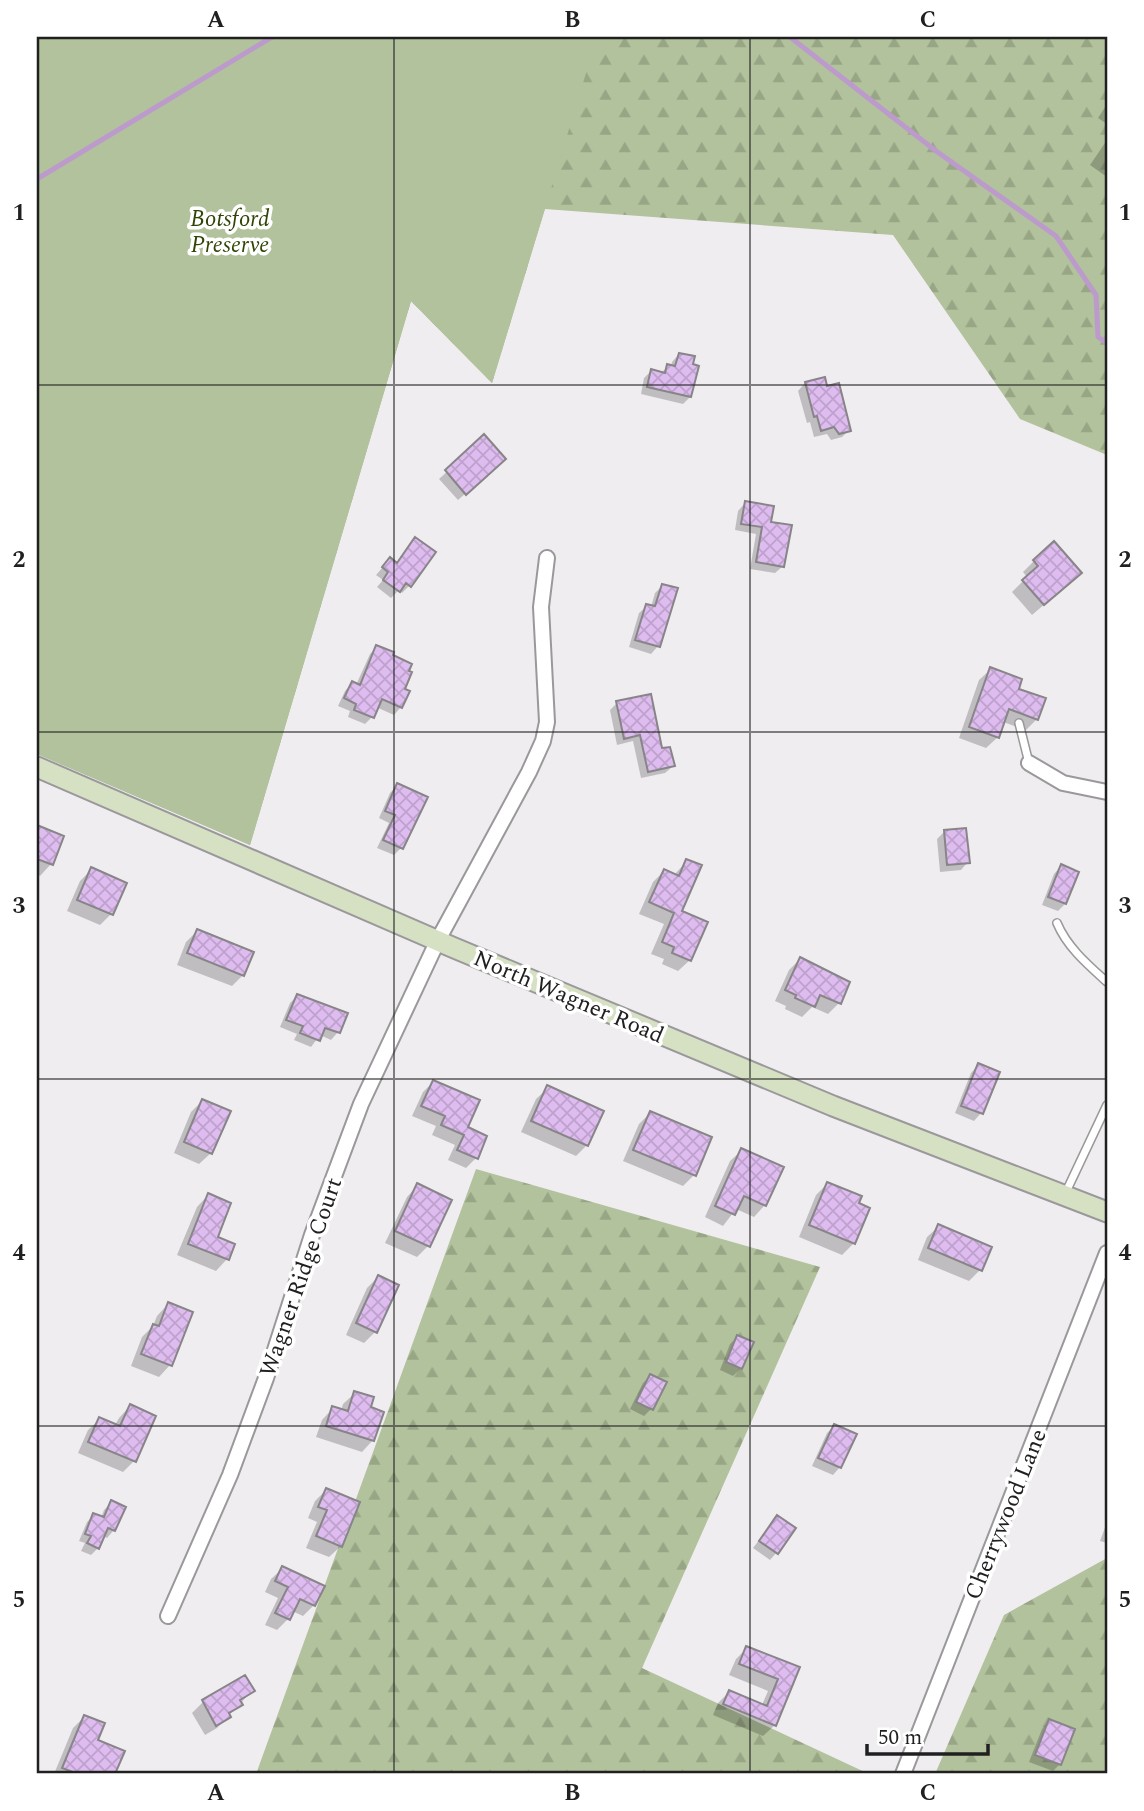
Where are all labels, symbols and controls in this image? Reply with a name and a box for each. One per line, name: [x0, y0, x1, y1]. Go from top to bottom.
text: A: [207, 3, 225, 38]
text: B: [564, 3, 580, 38]
text: C: [920, 3, 936, 38]
text: 1: [13, 196, 25, 231]
text: 1: [1119, 196, 1131, 231]
park label: Botsford Preserve: [190, 202, 270, 263]
text: 2: [13, 543, 26, 578]
text: 2: [1119, 543, 1132, 578]
text: 3: [13, 889, 26, 924]
text: 3: [1119, 889, 1132, 924]
street label: North Wagner Road: [468, 941, 669, 1053]
street label: Wagner Ridge Court: [251, 1173, 352, 1382]
text: 4: [13, 1236, 26, 1271]
text: 4: [1119, 1236, 1132, 1271]
street label: Cherrywood Lane: [956, 1424, 1057, 1605]
text: 5: [13, 1583, 25, 1618]
text: 5: [1119, 1583, 1131, 1618]
scale bar: [867, 1713, 988, 1757]
text: 50 m: [878, 1722, 922, 1754]
text: A: [207, 1776, 225, 1811]
text: B: [564, 1776, 580, 1811]
text: C: [920, 1776, 936, 1811]

